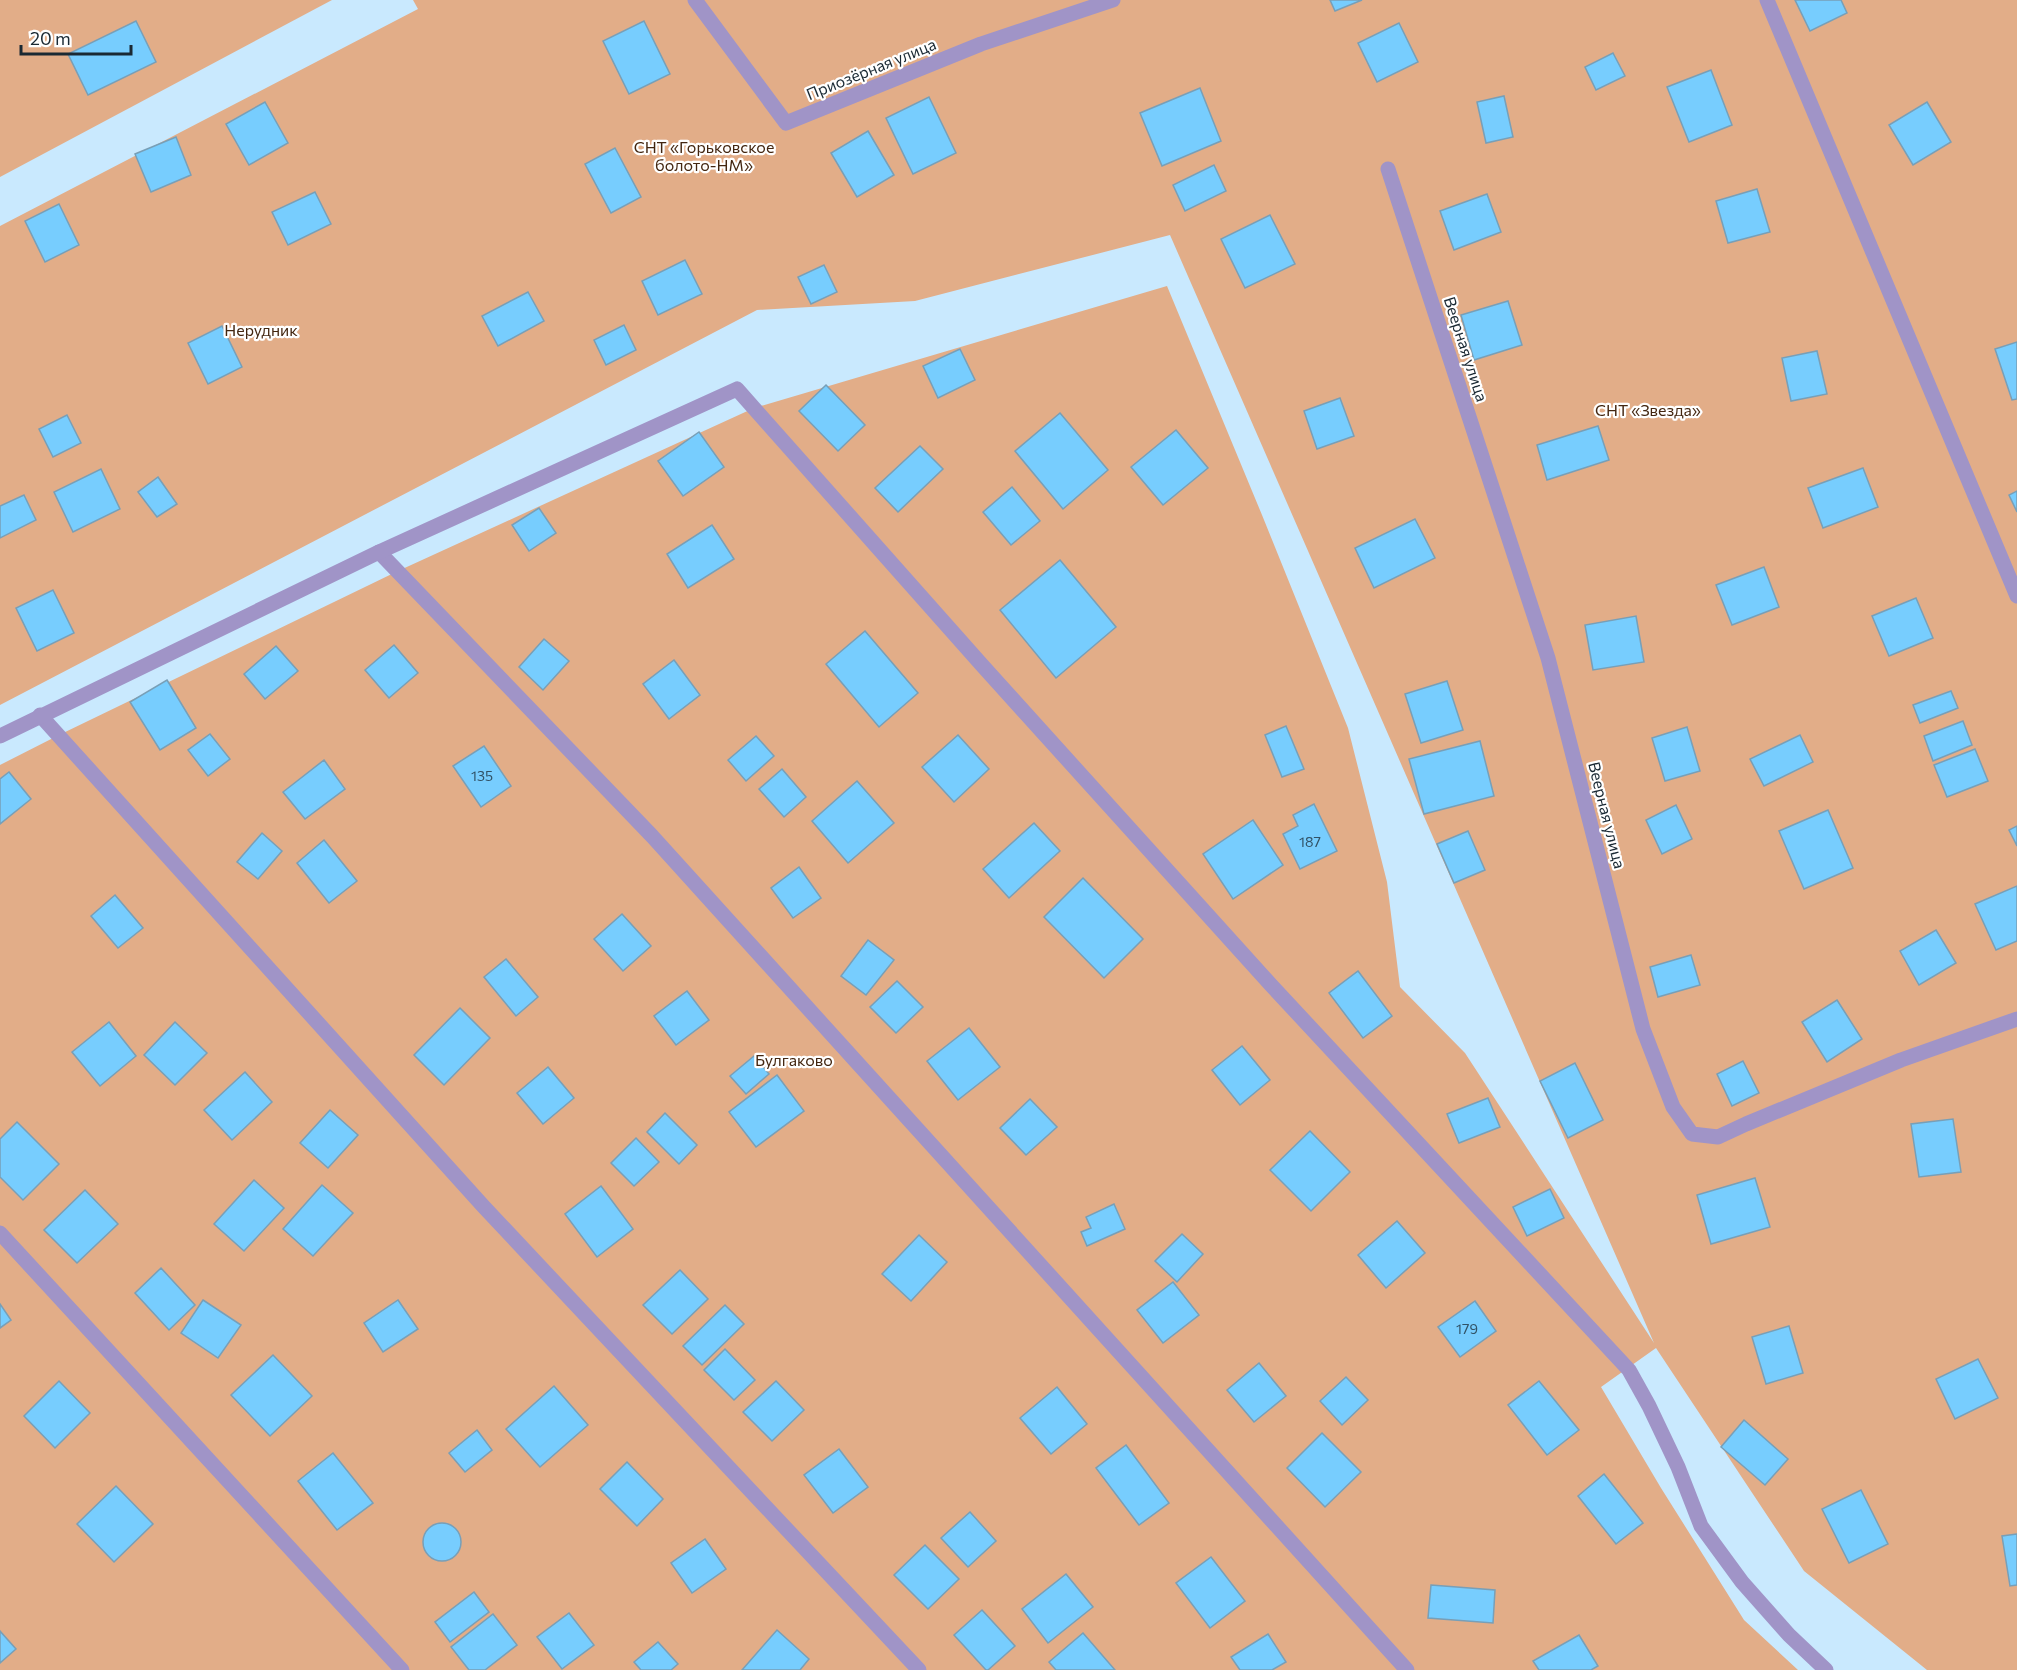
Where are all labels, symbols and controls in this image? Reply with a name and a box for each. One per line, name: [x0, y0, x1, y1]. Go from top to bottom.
scale bar: [21, 18, 130, 56]
text: 20 m: [30, 27, 71, 49]
street label: Приозёрная улица: [803, 34, 938, 103]
park label: СНТ «Горьковское болото-НМ»: [634, 137, 774, 174]
street label: Веерная улица: [1441, 294, 1492, 404]
park label: Нерудник: [224, 320, 298, 339]
park label: СНТ «Звезда»: [1595, 400, 1701, 419]
street label: Веерная улица: [1585, 760, 1630, 870]
house number: 135: [471, 767, 493, 784]
house number: 187: [1299, 833, 1321, 850]
park label: Булгаково: [755, 1050, 833, 1069]
house number: 179: [1456, 1320, 1478, 1337]

